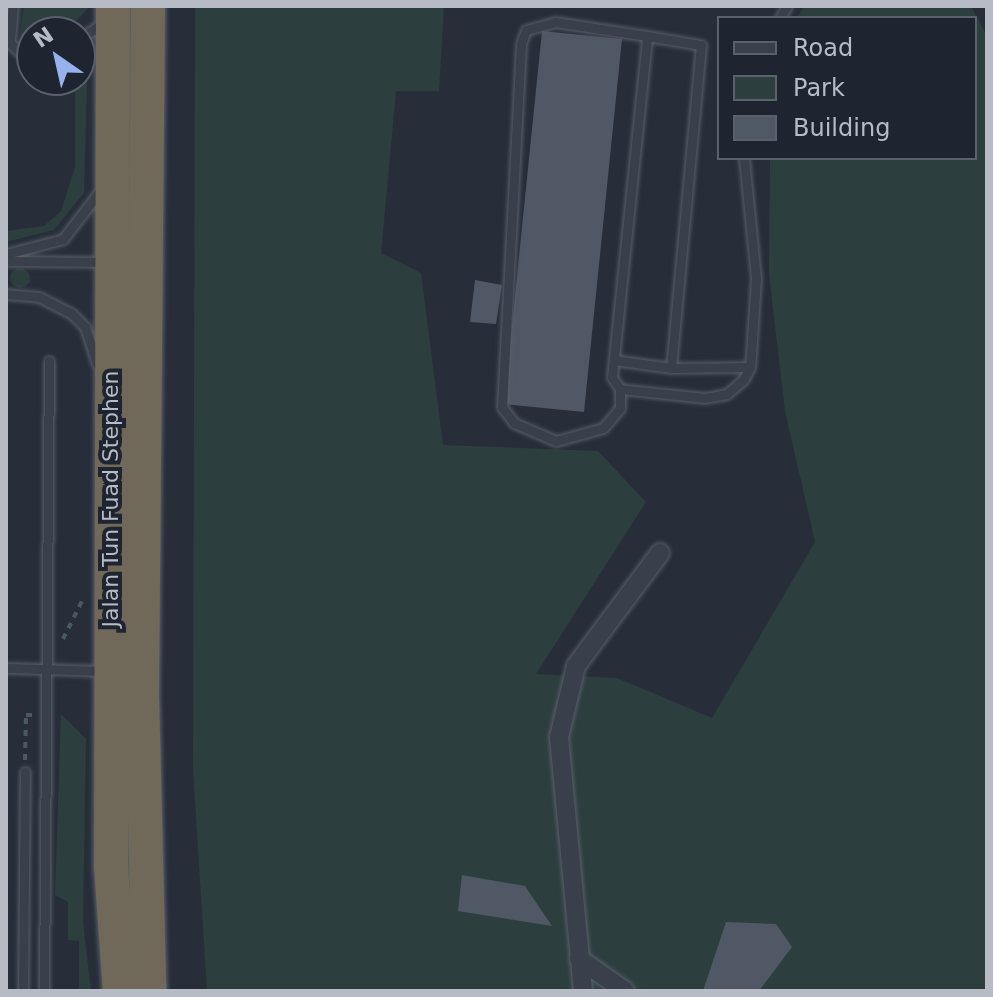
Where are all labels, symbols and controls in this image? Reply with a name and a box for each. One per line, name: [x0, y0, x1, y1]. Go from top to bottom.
north arrow: [16, 16, 96, 96]
legend: [717, 16, 977, 160]
text: N: [29, 22, 58, 53]
text: Road: [793, 34, 853, 62]
text: Park: [793, 74, 845, 102]
text: Building: [793, 114, 890, 142]
street label: Jalan Tun Fuad Stephen: [98, 371, 124, 627]

